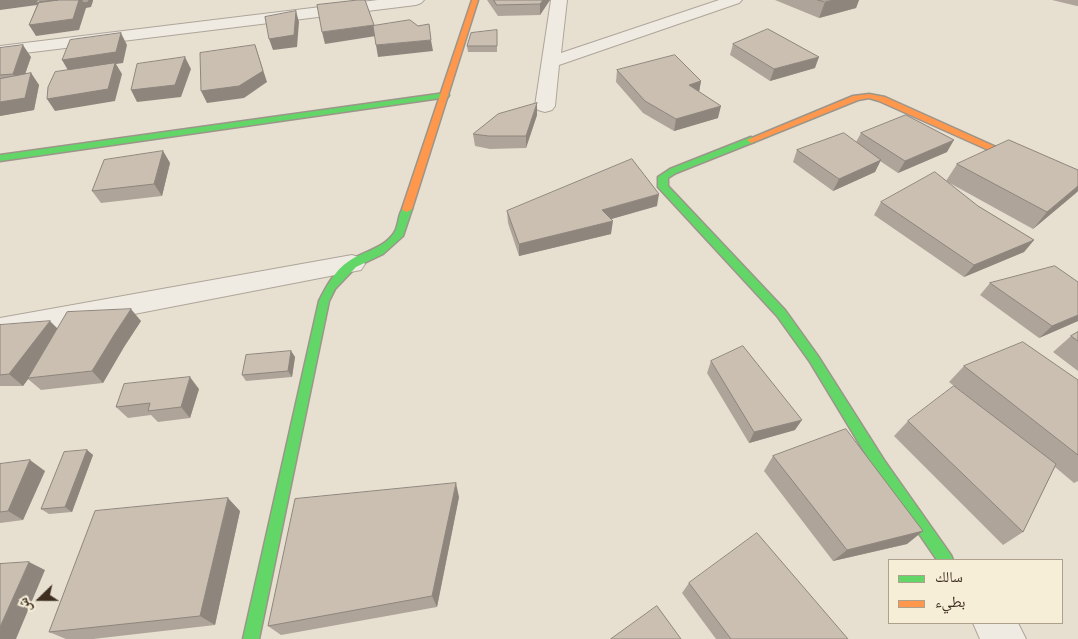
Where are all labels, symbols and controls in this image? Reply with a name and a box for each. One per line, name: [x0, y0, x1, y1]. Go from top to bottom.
legend: [888, 559, 1063, 624]
text: سالك: [935, 566, 963, 592]
north arrow: [15, 574, 65, 624]
text: بطيء: [935, 591, 965, 617]
text: ش: [12, 593, 40, 616]

